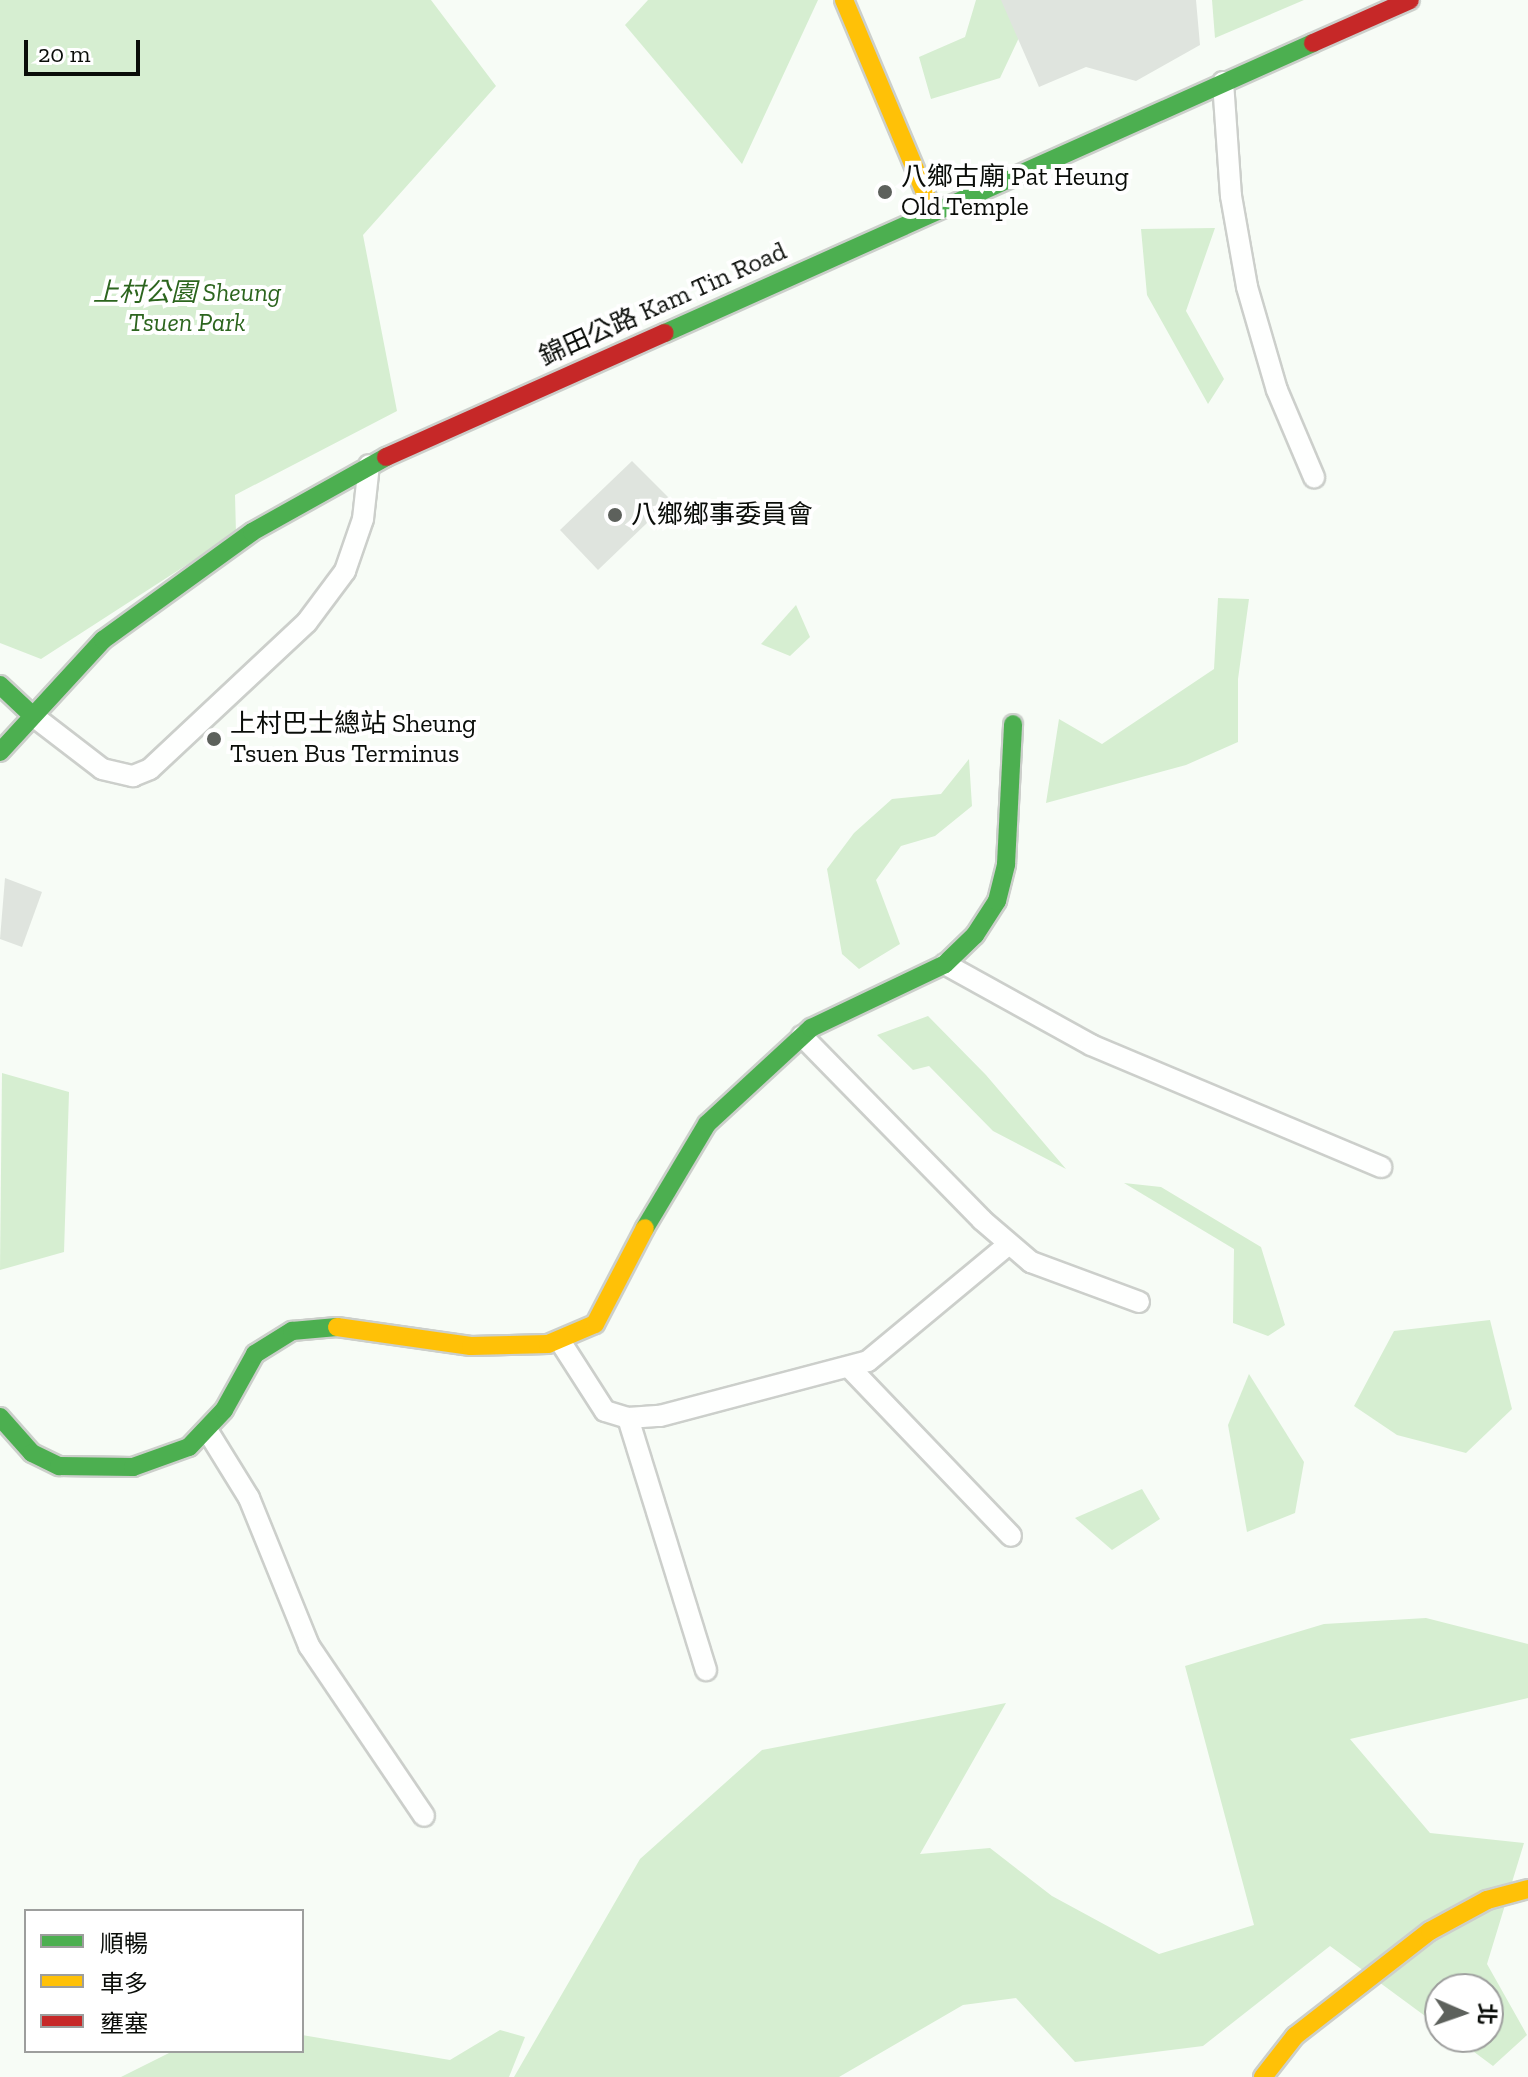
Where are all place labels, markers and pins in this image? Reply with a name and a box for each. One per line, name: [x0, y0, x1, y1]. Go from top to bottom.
place label: 八鄉古廟 Pat Heung Old Temple: [901, 161, 1129, 222]
marker: 八鄉古廟 Pat Heung Old Temple: [876, 183, 894, 201]
place label: 八鄉鄉事委員會: [631, 499, 813, 531]
marker: 八鄉鄉事委員會: [606, 506, 624, 524]
place label: 上村巴士總站 Sheung Tsuen Bus Terminus: [230, 708, 476, 770]
marker: 上村巴士總站 Sheung Tsuen Bus Terminus: [205, 730, 223, 748]

